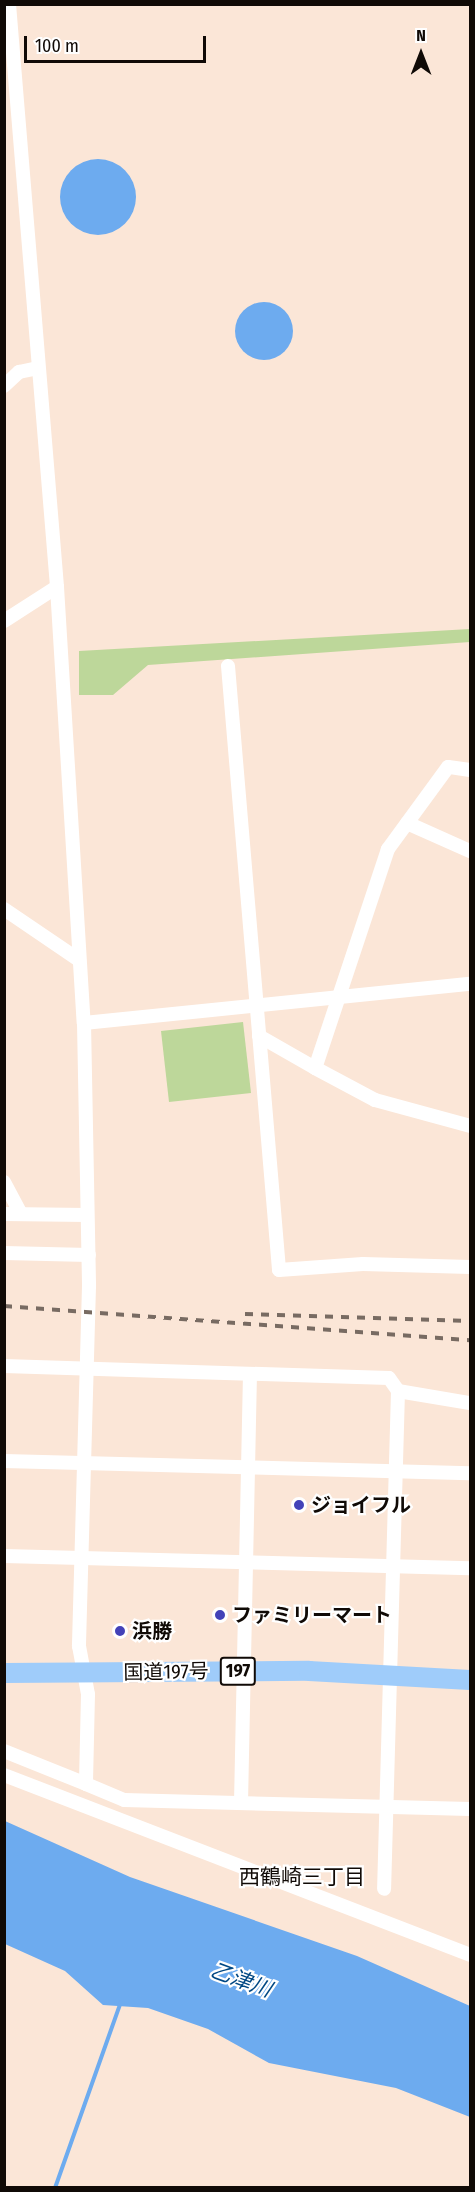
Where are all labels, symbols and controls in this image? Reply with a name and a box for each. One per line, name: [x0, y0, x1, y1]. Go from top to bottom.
scale bar: [27, 24, 208, 62]
north arrow: [391, 24, 451, 84]
text: N: [416, 26, 426, 45]
text: 100 m: [35, 35, 79, 57]
place label: ジョイフル: [311, 1493, 411, 1517]
marker: ジョイフル: [292, 1498, 306, 1512]
place label: ファミリーマート: [232, 1603, 392, 1627]
marker: ファミリーマート: [213, 1608, 227, 1622]
place label: 浜勝: [132, 1619, 172, 1643]
marker: 浜勝: [113, 1624, 127, 1638]
road number: 197: [218, 1656, 258, 1686]
street label: 国道197号: [123, 1659, 209, 1685]
district label: 西鶴崎三丁目: [239, 1864, 365, 1890]
water label: 乙津川: [207, 1957, 275, 2003]

